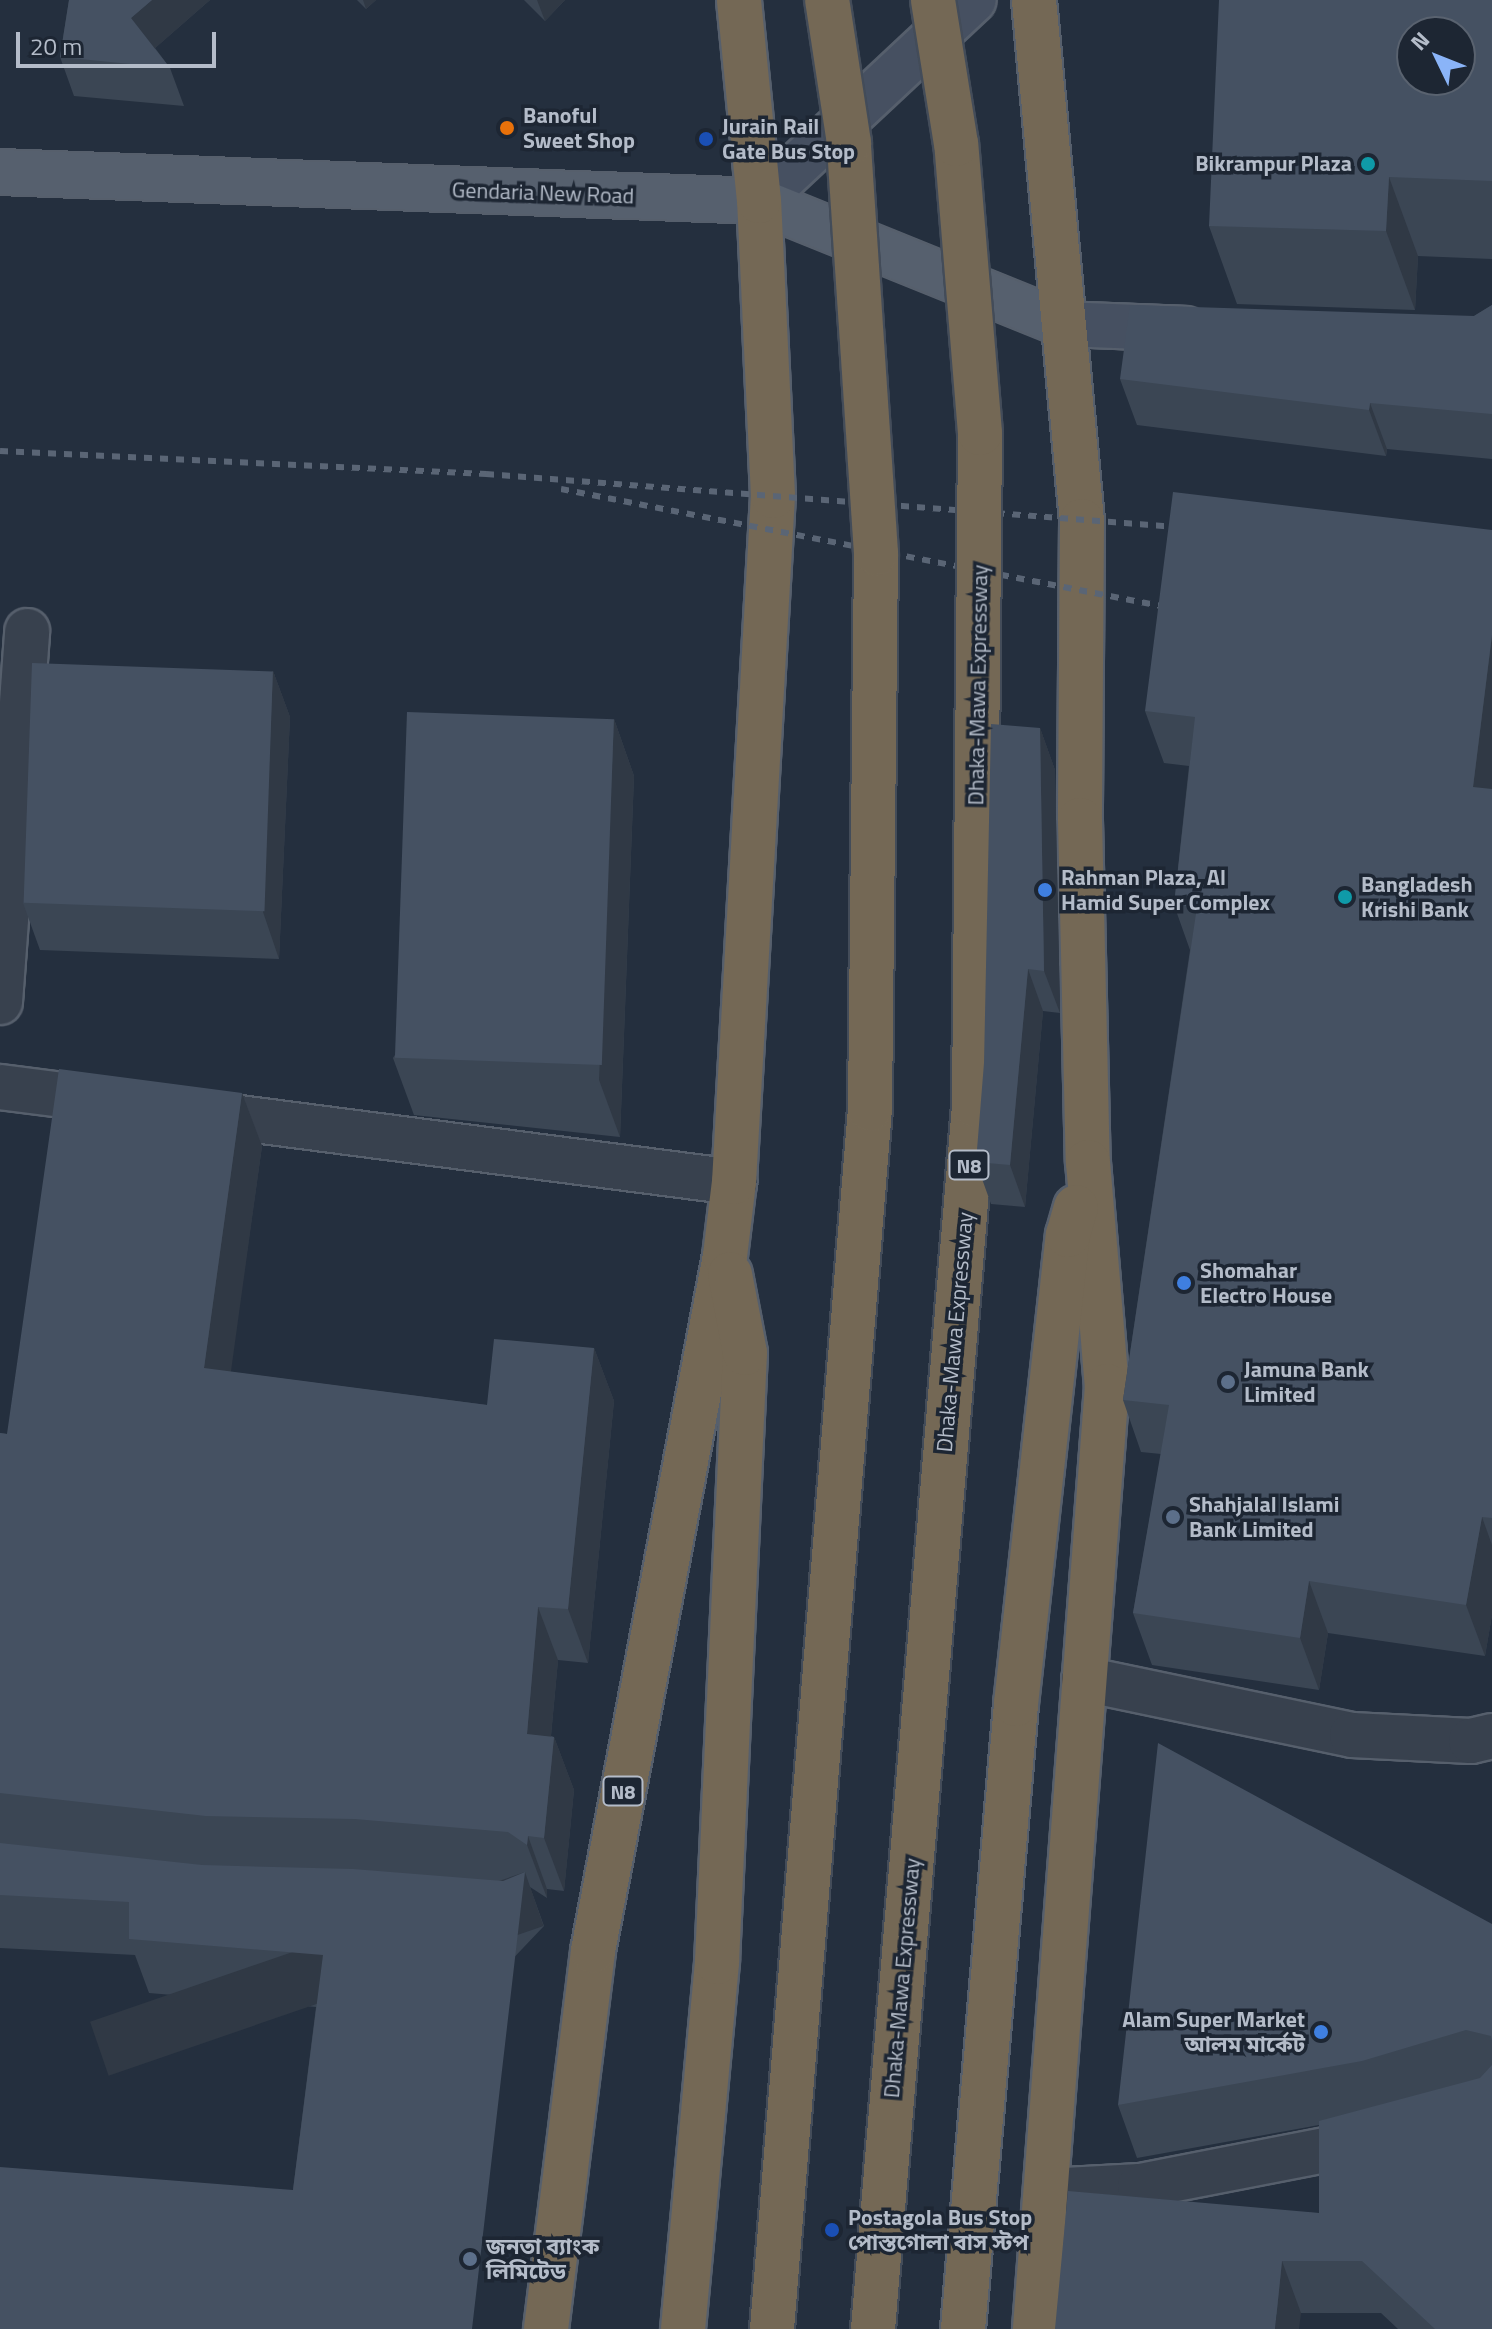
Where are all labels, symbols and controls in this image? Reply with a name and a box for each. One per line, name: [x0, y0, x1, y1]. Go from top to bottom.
scale bar: [20, 16, 220, 66]
north arrow: [1396, 16, 1476, 96]
text: N: [1402, 24, 1438, 58]
text: 20 m: [30, 28, 82, 64]
place label: Banoful Sweet Shop: [523, 102, 635, 154]
place label: Jurain Rail Gate Bus Stop: [722, 113, 855, 164]
marker: Banoful Sweet Shop: [498, 119, 516, 137]
marker: Jurain Rail Gate Bus Stop: [697, 130, 715, 148]
place label: Bikrampur Plaza: [1195, 151, 1352, 177]
marker: Bikrampur Plaza: [1359, 155, 1377, 173]
street label: Gendaria New Road: [451, 177, 635, 209]
street label: Dhaka-Mawa Expressway: [963, 564, 993, 806]
place label: Rahman Plaza, Al Hamid Super Complex: [1061, 864, 1270, 916]
place label: Bangladesh Krishi Bank: [1361, 871, 1473, 922]
marker: Rahman Plaza, Al Hamid Super Complex: [1036, 881, 1054, 899]
marker: Bangladesh Krishi Bank: [1336, 888, 1354, 906]
road number: N8: [947, 1149, 991, 1181]
street label: Dhaka-Mawa Expressway: [931, 1211, 979, 1453]
place label: Shomahar Electro House: [1200, 1257, 1332, 1308]
marker: Shomahar Electro House: [1175, 1274, 1193, 1292]
place label: Jamuna Bank Limited: [1244, 1356, 1369, 1408]
marker: Jamuna Bank Limited: [1219, 1373, 1237, 1391]
place label: Shahjalal Islami Bank Limited: [1189, 1491, 1339, 1542]
marker: Shahjalal Islami Bank Limited: [1164, 1508, 1182, 1526]
road number: N8: [601, 1775, 645, 1807]
street label: Dhaka-Mawa Expressway: [878, 1857, 926, 2099]
place label: Alam Super Market আলম মার্কেট: [1122, 2006, 1305, 2058]
marker: Alam Super Market আলম মার্কেট: [1312, 2023, 1330, 2041]
place label: Postagola Bus Stop পোস্তগোলা বাস স্টপ: [848, 2204, 1032, 2256]
marker: Postagola Bus Stop পোস্তগোলা বাস স্টপ: [823, 2221, 841, 2239]
place label: জনতা ব্যাংক লিমিটেড: [486, 2233, 599, 2284]
marker: জনতা ব্যাংক লিমিটেড: [461, 2250, 479, 2268]

